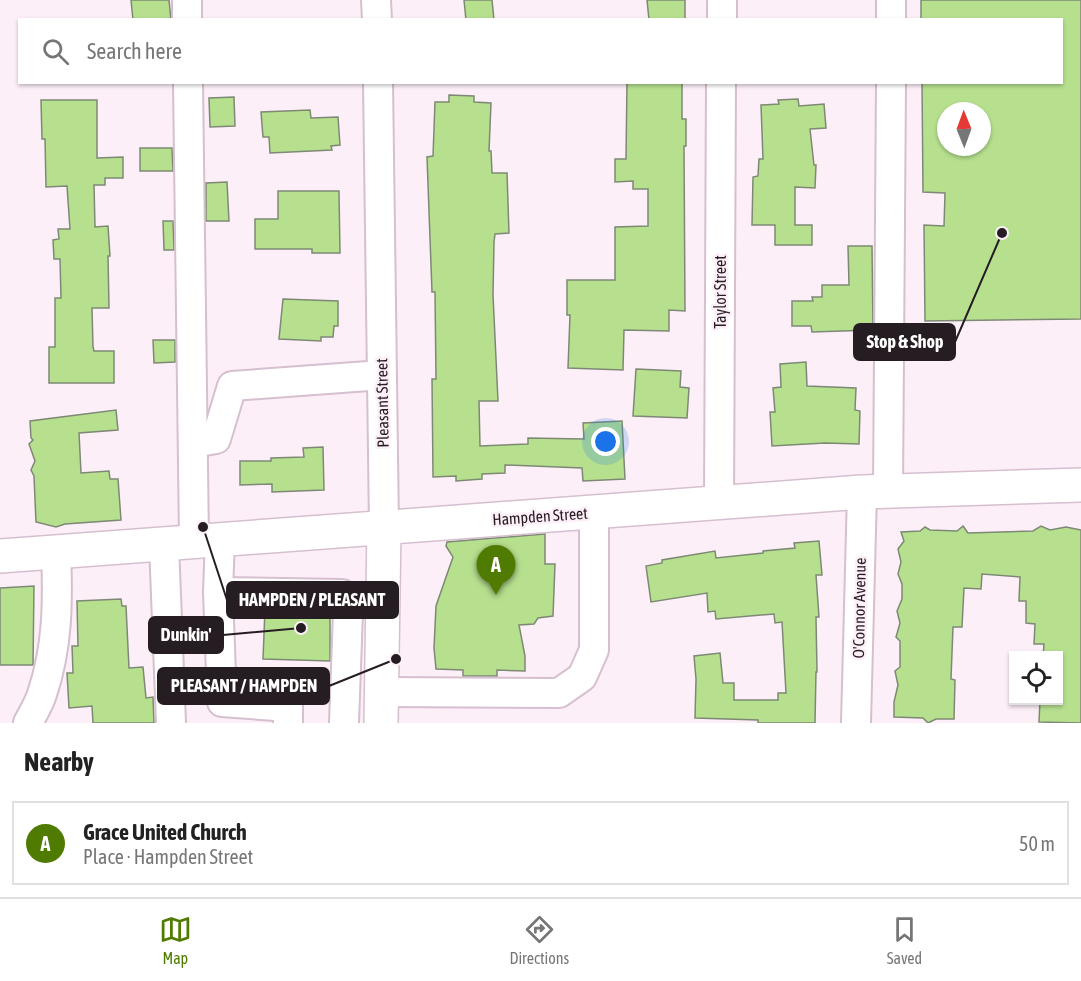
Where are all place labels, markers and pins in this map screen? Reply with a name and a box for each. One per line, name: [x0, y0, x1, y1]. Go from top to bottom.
callout: Stop & Shop: [854, 324, 955, 360]
pin: A: [476, 546, 516, 595]
callout: HAMPDEN / PLEASANT: [227, 582, 398, 618]
callout: Dunkin': [149, 617, 223, 653]
callout: PLEASANT / HAMPDEN: [158, 668, 329, 704]

